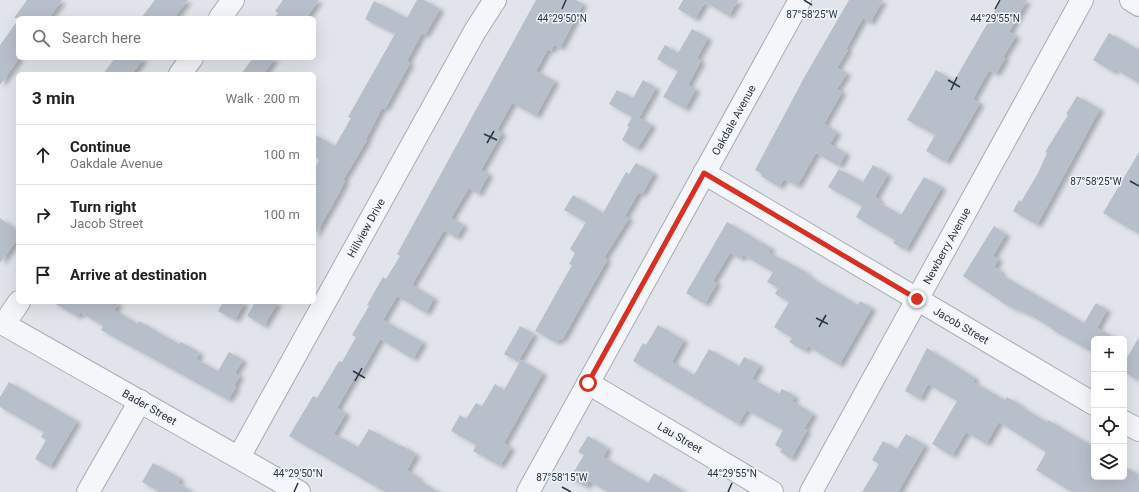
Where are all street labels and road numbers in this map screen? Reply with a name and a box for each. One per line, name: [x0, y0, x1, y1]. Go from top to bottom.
street label: Oakdale Avenue: [709, 82, 758, 158]
street label: Hillview Drive: [344, 196, 388, 260]
street label: Newberry Avenue: [920, 205, 973, 286]
street label: Jacob Street: [931, 304, 992, 347]
street label: Bader Street: [120, 386, 179, 428]
street label: Lau Street: [655, 419, 705, 456]

